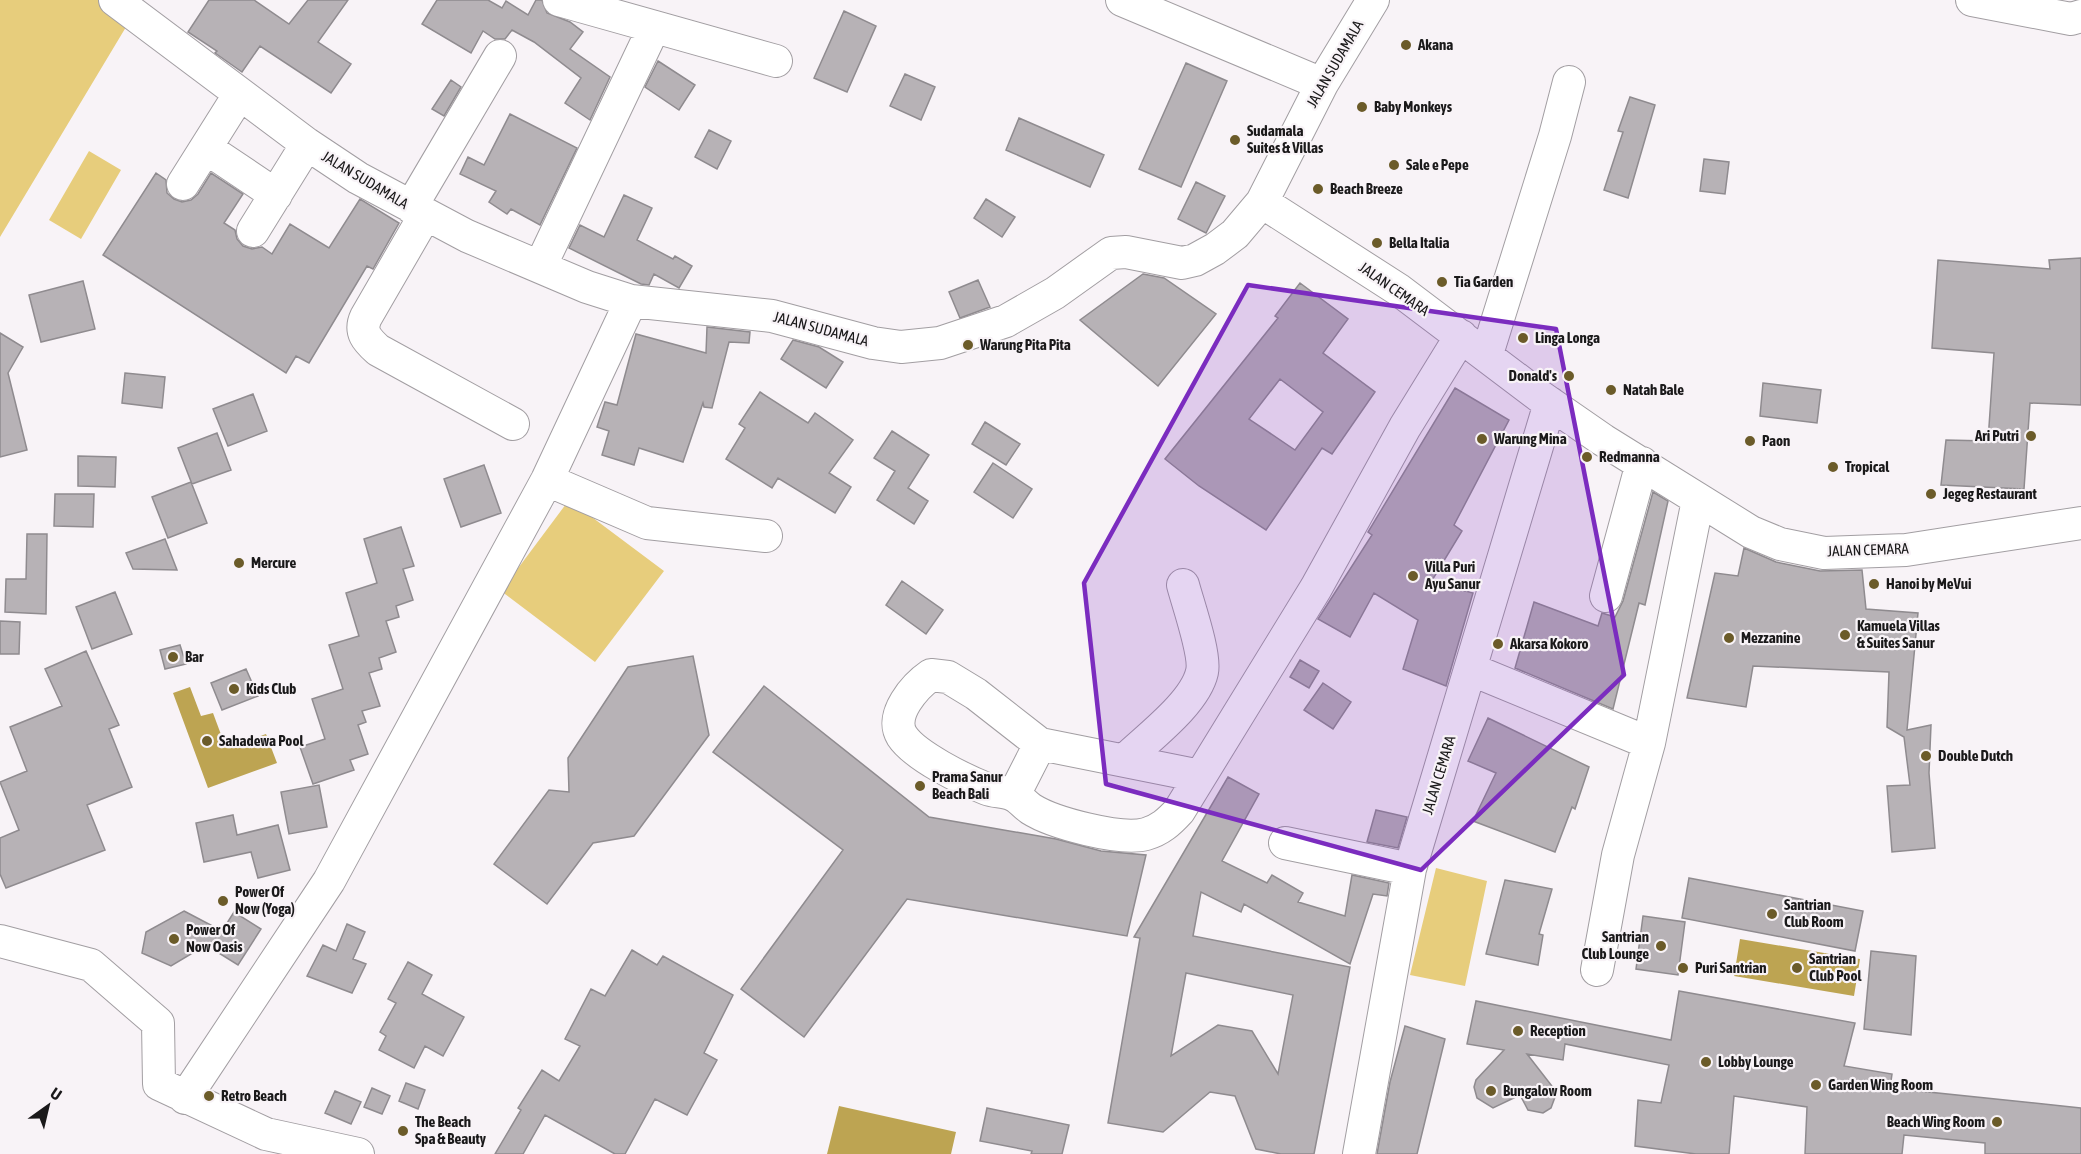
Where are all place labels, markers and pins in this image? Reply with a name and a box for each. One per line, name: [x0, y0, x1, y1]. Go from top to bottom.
place label: Akana: [1417, 36, 1453, 53]
marker: Akana: [1399, 38, 1413, 52]
place label: Baby Monkeys: [1374, 98, 1453, 115]
marker: Baby Monkeys: [1355, 100, 1369, 114]
place label: Sudamala Suites & Villas: [1247, 122, 1324, 156]
marker: Sudamala Suites & Villas: [1228, 133, 1242, 147]
place label: Sale e Pepe: [1406, 156, 1469, 173]
marker: Sale e Pepe: [1387, 158, 1401, 172]
place label: Beach Breeze: [1330, 180, 1403, 197]
marker: Beach Breeze: [1311, 182, 1325, 196]
place label: Bella Italia: [1389, 234, 1449, 251]
marker: Bella Italia: [1370, 236, 1384, 250]
place label: Tia Garden: [1454, 273, 1513, 290]
marker: Tia Garden: [1435, 275, 1449, 289]
place label: Linga Longa: [1535, 329, 1600, 346]
marker: Linga Longa: [1516, 331, 1530, 345]
place label: Warung Pita Pita: [979, 336, 1071, 353]
marker: Warung Pita Pita: [961, 338, 975, 352]
place label: Donald's: [1509, 367, 1558, 384]
marker: Donald's: [1562, 369, 1576, 383]
place label: Natah Bale: [1623, 381, 1684, 398]
marker: Natah Bale: [1604, 383, 1618, 397]
place label: Ari Putri: [1974, 427, 2019, 444]
marker: Ari Putri: [2024, 429, 2038, 443]
place label: Warung Mina: [1493, 430, 1567, 447]
marker: Warung Mina: [1475, 432, 1489, 446]
place label: Paon: [1762, 432, 1790, 449]
marker: Paon: [1743, 434, 1757, 448]
place label: Redmanna: [1599, 448, 1660, 465]
marker: Redmanna: [1580, 450, 1594, 464]
place label: Tropical: [1845, 458, 1890, 475]
marker: Tropical: [1826, 460, 1840, 474]
place label: Jegeg Restaurant: [1942, 485, 2038, 502]
marker: Jegeg Restaurant: [1924, 487, 1938, 501]
place label: Mercure: [251, 554, 297, 571]
marker: Mercure: [232, 556, 246, 570]
place label: Villa Puri Ayu Sanur: [1424, 558, 1481, 592]
marker: Villa Puri Ayu Sanur: [1406, 569, 1420, 583]
place label: Hanoi by MeVui: [1886, 575, 1971, 592]
marker: Hanoi by MeVui: [1867, 577, 1881, 591]
place label: Kamuela Villas & Suites Sanur: [1857, 617, 1941, 651]
marker: Kamuela Villas & Suites Sanur: [1838, 628, 1852, 642]
place label: Mezzanine: [1741, 629, 1801, 646]
marker: Mezzanine: [1722, 631, 1736, 645]
place label: Akarsa Kokoro: [1509, 635, 1589, 652]
marker: Akarsa Kokoro: [1491, 637, 1505, 651]
place label: Bar: [185, 648, 204, 665]
marker: Bar: [166, 650, 180, 664]
place label: Kids Club: [246, 680, 296, 697]
marker: Kids Club: [227, 682, 241, 696]
place label: Sahadewa Pool: [219, 732, 304, 749]
marker: Sahadewa Pool: [200, 734, 214, 748]
place label: Double Dutch: [1938, 747, 2013, 764]
marker: Double Dutch: [1919, 749, 1933, 763]
place label: Prama Sanur Beach Bali: [932, 768, 1003, 802]
marker: Prama Sanur Beach Bali: [913, 779, 927, 793]
place label: Power Of Now (Yoga): [235, 883, 295, 917]
marker: Power Of Now (Yoga): [216, 894, 230, 908]
place label: Santrian Club Room: [1784, 896, 1844, 930]
marker: Santrian Club Room: [1765, 907, 1779, 921]
place label: Power Of Now Oasis: [186, 921, 243, 955]
place label: Santrian Club Lounge: [1582, 928, 1649, 962]
marker: Power Of Now Oasis: [167, 932, 181, 946]
marker: Santrian Club Lounge: [1654, 939, 1668, 953]
place label: Santrian Club Pool: [1809, 950, 1862, 984]
place label: Puri Santrian: [1695, 959, 1767, 976]
marker: Puri Santrian: [1676, 961, 1690, 975]
marker: Santrian Club Pool: [1790, 961, 1804, 975]
place label: Reception: [1530, 1022, 1586, 1039]
marker: Reception: [1511, 1024, 1525, 1038]
place label: Lobby Lounge: [1718, 1053, 1794, 1070]
marker: Lobby Lounge: [1699, 1055, 1713, 1069]
place label: Garden Wing Room: [1828, 1076, 1933, 1093]
marker: Garden Wing Room: [1809, 1078, 1823, 1092]
place label: Bungalow Room: [1503, 1082, 1592, 1099]
marker: Bungalow Room: [1484, 1084, 1498, 1098]
place label: Retro Beach: [221, 1087, 287, 1104]
marker: Retro Beach: [202, 1089, 216, 1103]
place label: The Beach Spa & Beauty: [415, 1113, 487, 1147]
place label: Beach Wing Room: [1887, 1113, 1985, 1130]
marker: Beach Wing Room: [1990, 1115, 2004, 1129]
marker: The Beach Spa & Beauty: [396, 1124, 410, 1138]

